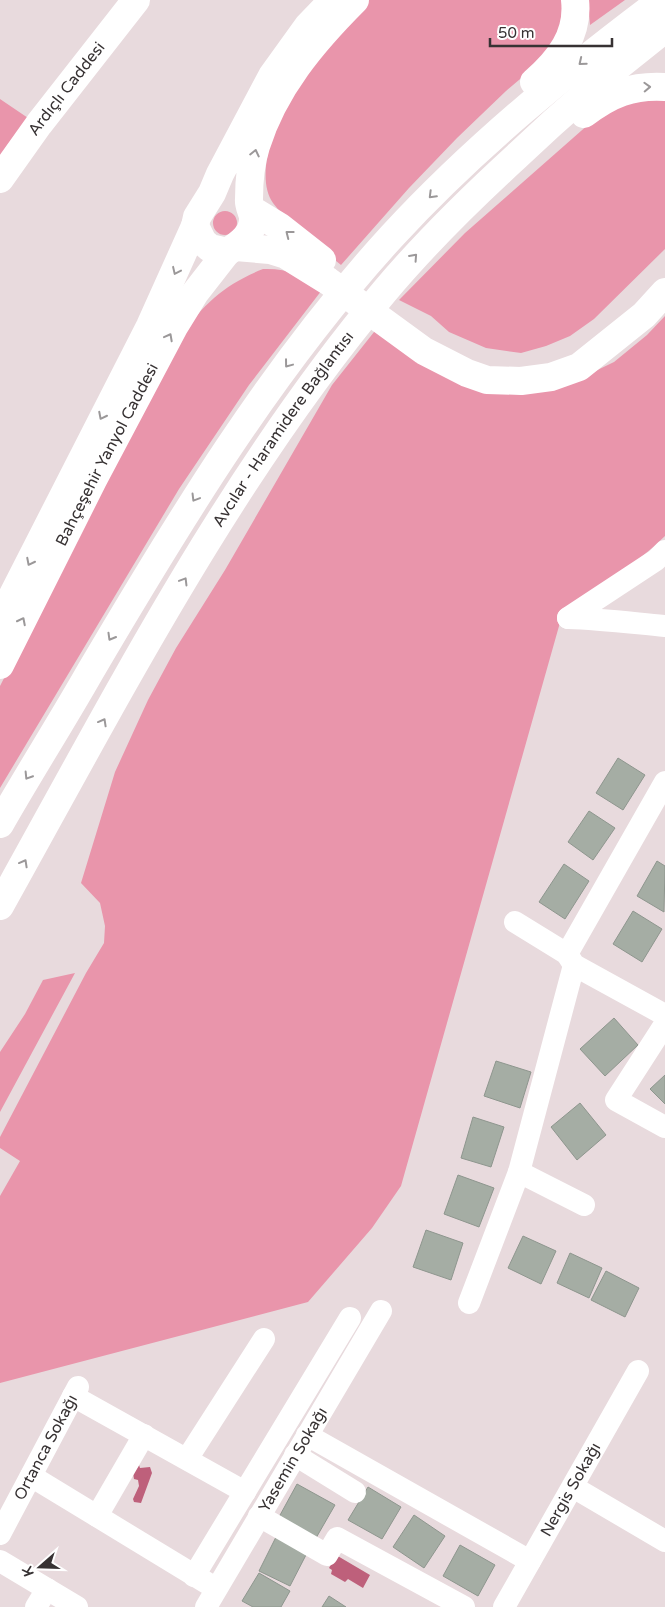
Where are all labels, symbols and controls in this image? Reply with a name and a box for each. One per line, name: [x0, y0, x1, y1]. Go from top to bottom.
scale bar: [490, 15, 612, 47]
text: 50 m: [498, 24, 535, 42]
street label: Ardıçlı Caddesi: [24, 38, 109, 140]
one-way arrow: [579, 57, 588, 65]
one-way arrow: [643, 81, 651, 92]
one-way arrow: [249, 149, 260, 157]
one-way arrow: [429, 189, 438, 198]
one-way arrow: [285, 231, 295, 240]
one-way arrow: [408, 254, 417, 263]
one-way arrow: [172, 266, 182, 275]
street label: Avcılar - Haramidere Bağlantısı: [208, 327, 358, 531]
one-way arrow: [163, 333, 173, 342]
one-way arrow: [285, 358, 294, 368]
street label: Bahçeşehir Yanyol Caddesi: [51, 360, 163, 549]
one-way arrow: [98, 411, 109, 420]
one-way arrow: [192, 492, 202, 501]
one-way arrow: [26, 556, 36, 565]
one-way arrow: [178, 577, 188, 586]
one-way arrow: [16, 617, 26, 626]
one-way arrow: [108, 631, 118, 640]
one-way arrow: [97, 718, 107, 727]
one-way arrow: [24, 771, 34, 780]
one-way arrow: [18, 860, 28, 869]
street label: Ortanca Sokağı: [10, 1391, 82, 1504]
street label: Yasemin Sokağı: [254, 1404, 332, 1516]
street label: Nergis Sokağı: [536, 1439, 605, 1540]
north arrow: [15, 1542, 65, 1592]
text: K: [18, 1563, 38, 1579]

